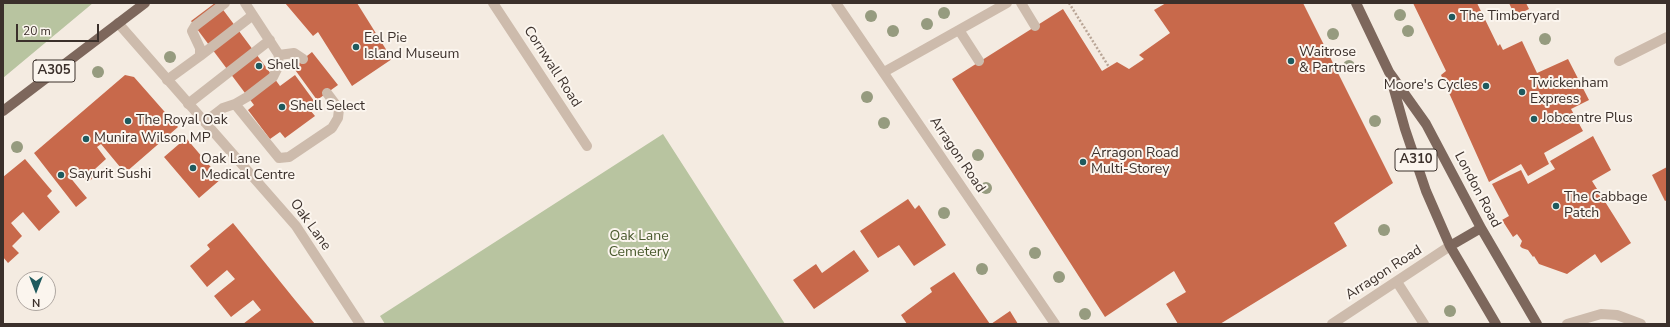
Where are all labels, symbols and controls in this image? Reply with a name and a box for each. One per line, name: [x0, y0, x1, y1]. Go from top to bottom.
place label: The Timberyard: [1460, 9, 1560, 25]
marker: The Timberyard: [1447, 12, 1457, 22]
scale bar: [18, 16, 101, 42]
text: 20 m: [23, 23, 51, 39]
street label: Cornwall Road: [520, 23, 584, 111]
place label: Eel Pie Island Museum: [364, 31, 459, 64]
marker: Eel Pie Island Museum: [351, 42, 361, 52]
place label: Waitrose & Partners: [1299, 45, 1366, 78]
marker: Waitrose & Partners: [1286, 56, 1296, 66]
place label: Shell: [267, 58, 299, 74]
road number: A305: [33, 60, 75, 82]
marker: Shell: [254, 61, 264, 71]
place label: Twickenham Express: [1530, 76, 1609, 108]
place label: Moore's Cycles: [1384, 78, 1478, 94]
marker: Moore's Cycles: [1481, 81, 1491, 91]
marker: Twickenham Express: [1517, 87, 1527, 97]
place label: Shell Select: [290, 99, 365, 115]
marker: Shell Select: [277, 102, 287, 112]
place label: Jobcentre Plus: [1542, 111, 1633, 127]
place label: The Royal Oak: [136, 113, 228, 129]
street label: Arragon Road: [926, 114, 988, 196]
marker: Jobcentre Plus: [1529, 114, 1539, 124]
marker: The Royal Oak: [123, 116, 133, 126]
place label: Munira Wilson MP: [94, 131, 211, 147]
marker: Munira Wilson MP: [81, 134, 91, 144]
place label: Arragon Road Multi-Storey: [1091, 146, 1179, 178]
road number: A310: [1395, 149, 1437, 171]
street label: London Road: [1450, 149, 1504, 231]
place label: Oak Lane Medical Centre: [201, 152, 295, 184]
marker: Arragon Road Multi-Storey: [1078, 157, 1088, 167]
marker: Oak Lane Medical Centre: [188, 163, 198, 173]
place label: Sayurit Sushi: [69, 167, 151, 183]
marker: Sayurit Sushi: [56, 170, 66, 180]
place label: The Cabbage Patch: [1564, 190, 1647, 222]
street label: Oak Lane: [286, 196, 334, 254]
marker: The Cabbage Patch: [1551, 201, 1561, 211]
park label: Oak Lane Cemetery: [609, 229, 669, 262]
street label: Arragon Road: [1343, 242, 1425, 304]
north arrow: [16, 271, 56, 311]
text: N: [32, 295, 40, 310]

